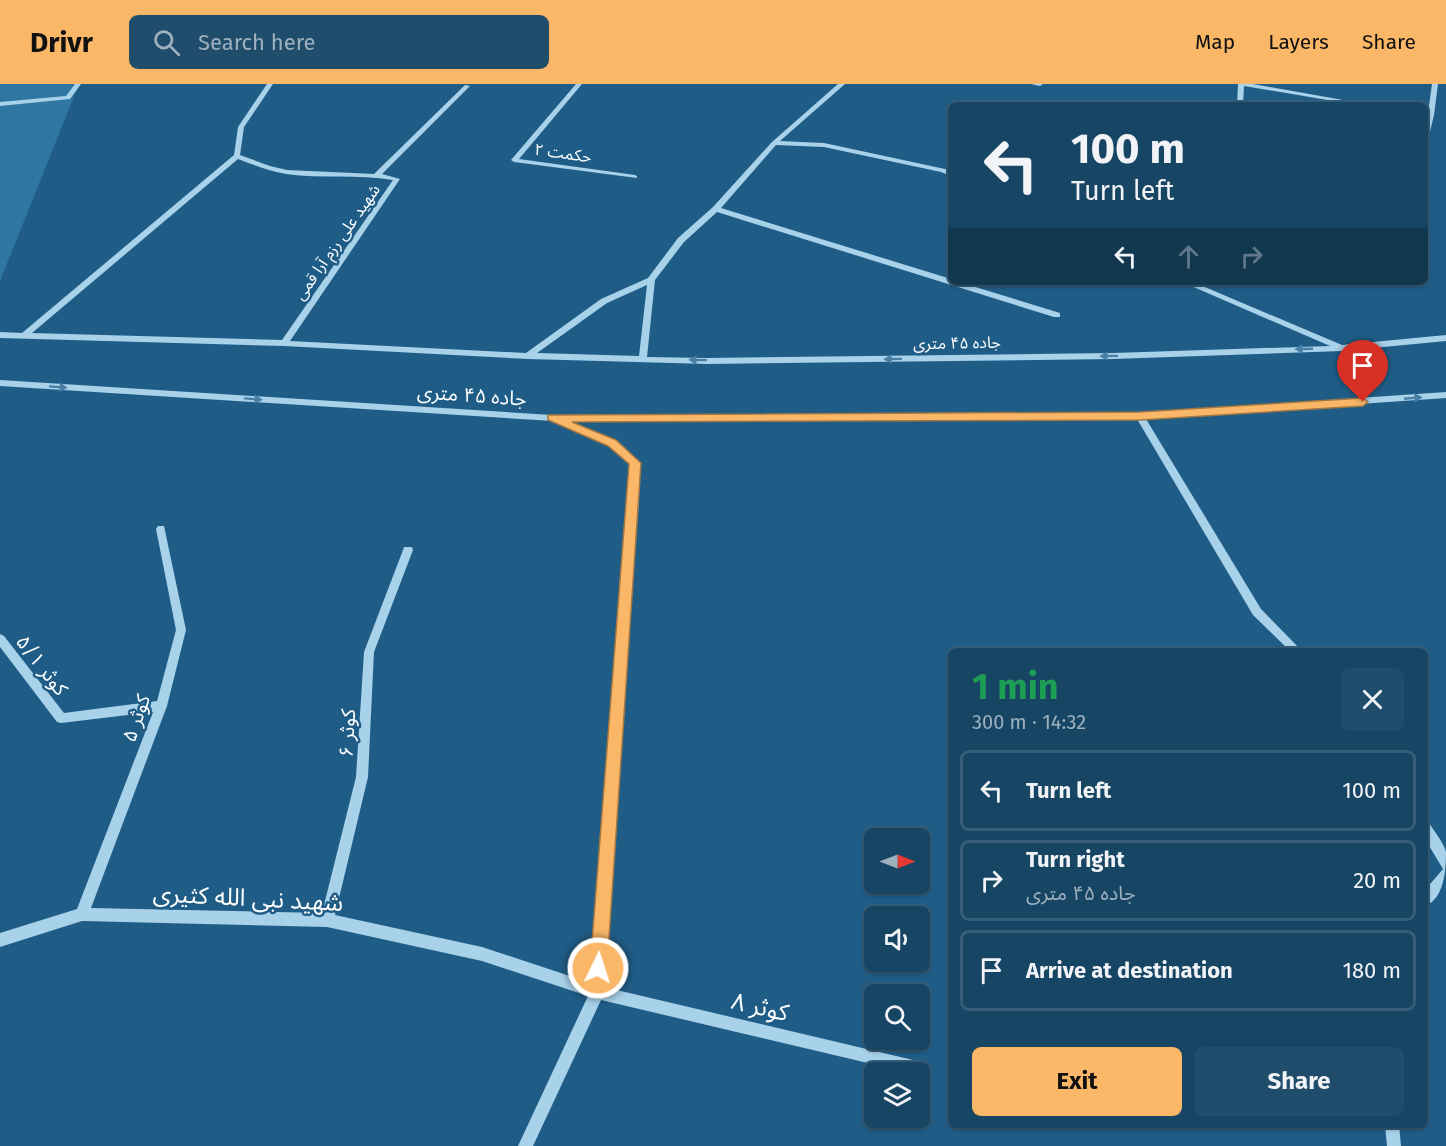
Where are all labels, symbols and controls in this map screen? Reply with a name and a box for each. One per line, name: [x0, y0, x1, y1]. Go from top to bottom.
search box: [129, 15, 549, 69]
text: Drivr: [30, 26, 93, 59]
icon: search: [150, 26, 183, 59]
text: Search here: [198, 29, 315, 56]
text: Map: [1195, 29, 1235, 55]
text: Layers: [1268, 29, 1329, 55]
text: Share: [1362, 29, 1416, 55]
text: 100 m: [1071, 124, 1185, 174]
icon: left: [972, 126, 1050, 204]
street label: حکمت ۲: [533, 140, 593, 166]
text: Turn left: [1071, 175, 1174, 207]
street label: شهید علی رزم آرا قمی: [290, 181, 386, 305]
icon: left: [1109, 240, 1142, 273]
icon: ahead: [1172, 240, 1205, 273]
icon: right: [1235, 240, 1268, 273]
street label: جاده ۴۵ متری: [913, 333, 1001, 353]
pin: [1337, 340, 1388, 402]
one-way arrow: [1294, 344, 1313, 354]
icon: arrive: [1346, 349, 1379, 382]
one-way arrow: [1100, 351, 1119, 361]
one-way arrow: [884, 354, 903, 363]
one-way arrow: [689, 356, 708, 365]
street label: جاده ۴۵ متری: [416, 379, 528, 411]
one-way arrow: [49, 382, 68, 392]
one-way arrow: [1403, 393, 1422, 403]
one-way arrow: [244, 394, 263, 404]
street label: کوثر ۵/۱: [11, 630, 74, 701]
text: 1 min: [972, 665, 1059, 709]
button: close: [1341, 668, 1404, 731]
street label: کوثر ۵: [117, 691, 155, 745]
street label: کوثر ۶: [334, 707, 360, 758]
text: 300 m · 14:32: [972, 710, 1086, 734]
icon: left: [975, 774, 1008, 807]
text: Turn left: [1026, 777, 1111, 804]
text: 100 m: [1342, 777, 1401, 804]
north arrow: [864, 828, 930, 894]
map controls: [864, 828, 930, 1128]
text: Turn right: [1026, 846, 1125, 873]
icon: right: [975, 864, 1008, 897]
text: 20 m: [1353, 867, 1401, 894]
street label: شهید نبی الله کثیری: [152, 879, 344, 917]
text: جاده ۴۵ متری: [1026, 881, 1136, 905]
button: sound: [864, 906, 930, 972]
position arrow: [566, 936, 630, 1000]
icon: arrive: [975, 954, 1008, 987]
text: Arrive at destination: [1026, 957, 1233, 984]
text: 180 m: [1342, 957, 1401, 984]
button: search: [864, 984, 930, 1050]
street label: کوثر ۸: [729, 987, 792, 1027]
button: Exit: [972, 1047, 1182, 1116]
button: Share: [1194, 1047, 1404, 1116]
button: layers: [864, 1062, 930, 1128]

